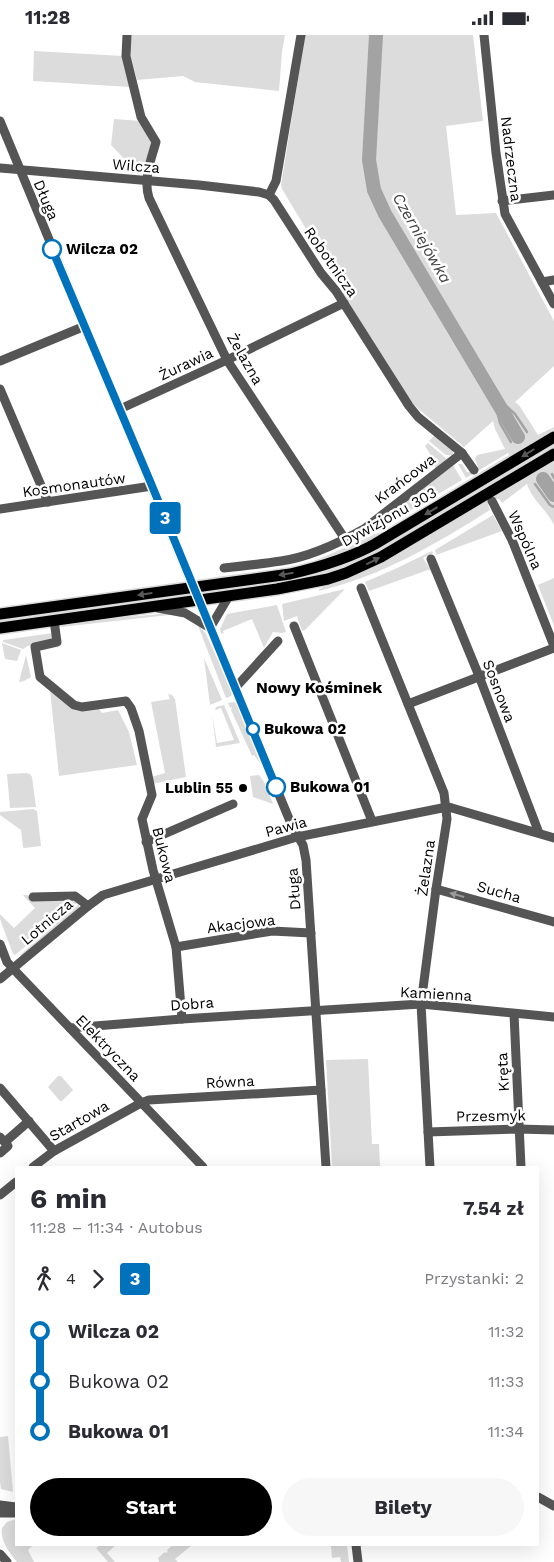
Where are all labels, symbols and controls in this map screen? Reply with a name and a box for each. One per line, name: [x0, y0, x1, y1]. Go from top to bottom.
text: 11:28: [25, 6, 70, 29]
street label: Nadrzeczna: [497, 115, 525, 203]
street label: Wilcza: [111, 155, 161, 177]
street label: Długa: [29, 177, 63, 223]
water label: Czerniejówka: [389, 190, 456, 287]
street label: Robotnicza: [300, 223, 362, 301]
marker: Wilcza 02: [42, 239, 62, 259]
place label: Wilcza 02: [66, 240, 138, 258]
street label: Żelazna: [223, 330, 267, 388]
street label: Żurawia: [156, 343, 216, 384]
one-way arrow: [522, 448, 535, 458]
street label: Krańcowa: [371, 450, 439, 508]
street label: Kosmonautów: [21, 469, 127, 501]
street label: Dywizjonu 303: [338, 483, 440, 551]
line badge: 3: [149, 502, 181, 534]
text: 3: [160, 507, 170, 528]
one-way arrow: [424, 507, 437, 516]
street label: Wspólna: [504, 508, 546, 573]
one-way arrow: [366, 557, 380, 565]
one-way arrow: [277, 571, 293, 579]
one-way arrow: [136, 590, 152, 598]
street label: Sosnowa: [479, 657, 519, 725]
district label: Nowy Kośminek: [256, 678, 382, 697]
place label: Bukowa 02: [264, 720, 346, 738]
marker: Bukowa 02: [246, 722, 260, 736]
marker: Bukowa 01: [266, 777, 286, 797]
place label: Bukowa 01: [290, 778, 370, 796]
place label: Lublin 55: [165, 779, 233, 797]
marker: Lublin 55: [237, 782, 249, 794]
street label: Pawia: [263, 813, 309, 841]
street label: Bukowa: [148, 825, 180, 885]
street label: Żelazna: [413, 838, 439, 897]
street label: Długa: [284, 867, 304, 911]
street label: Sucha: [475, 877, 524, 907]
one-way arrow: [449, 890, 464, 898]
street label: Lotnicza: [17, 895, 77, 949]
street label: Akacjowa: [206, 911, 277, 937]
street label: Kamienna: [400, 983, 473, 1005]
street label: Dobra: [170, 993, 215, 1014]
street label: Elektryczna: [72, 1011, 145, 1085]
street label: Kręta: [493, 1052, 513, 1092]
street label: Równa: [205, 1072, 255, 1092]
street label: Startowa: [46, 1096, 113, 1145]
street label: Przesmyk: [456, 1106, 527, 1126]
text: 6 min: [30, 1182, 107, 1215]
text: 7.54 zł: [463, 1197, 524, 1220]
text: 11:28 – 11:34 · Autobus: [30, 1218, 203, 1237]
icon: walk: [30, 1265, 58, 1293]
icon: forward: [84, 1265, 112, 1293]
text: 3: [130, 1268, 140, 1289]
text: 4: [66, 1269, 76, 1288]
text: Przystanki: 2: [424, 1269, 524, 1288]
text: Wilcza 02: [68, 1320, 159, 1343]
text: 11:32: [488, 1322, 524, 1341]
text: Bukowa 02: [68, 1370, 169, 1393]
text: 11:33: [488, 1372, 524, 1391]
text: Bukowa 01: [68, 1420, 169, 1443]
text: 11:34: [488, 1422, 524, 1441]
button: Start: [30, 1478, 272, 1536]
button: Bilety: [282, 1478, 524, 1536]

